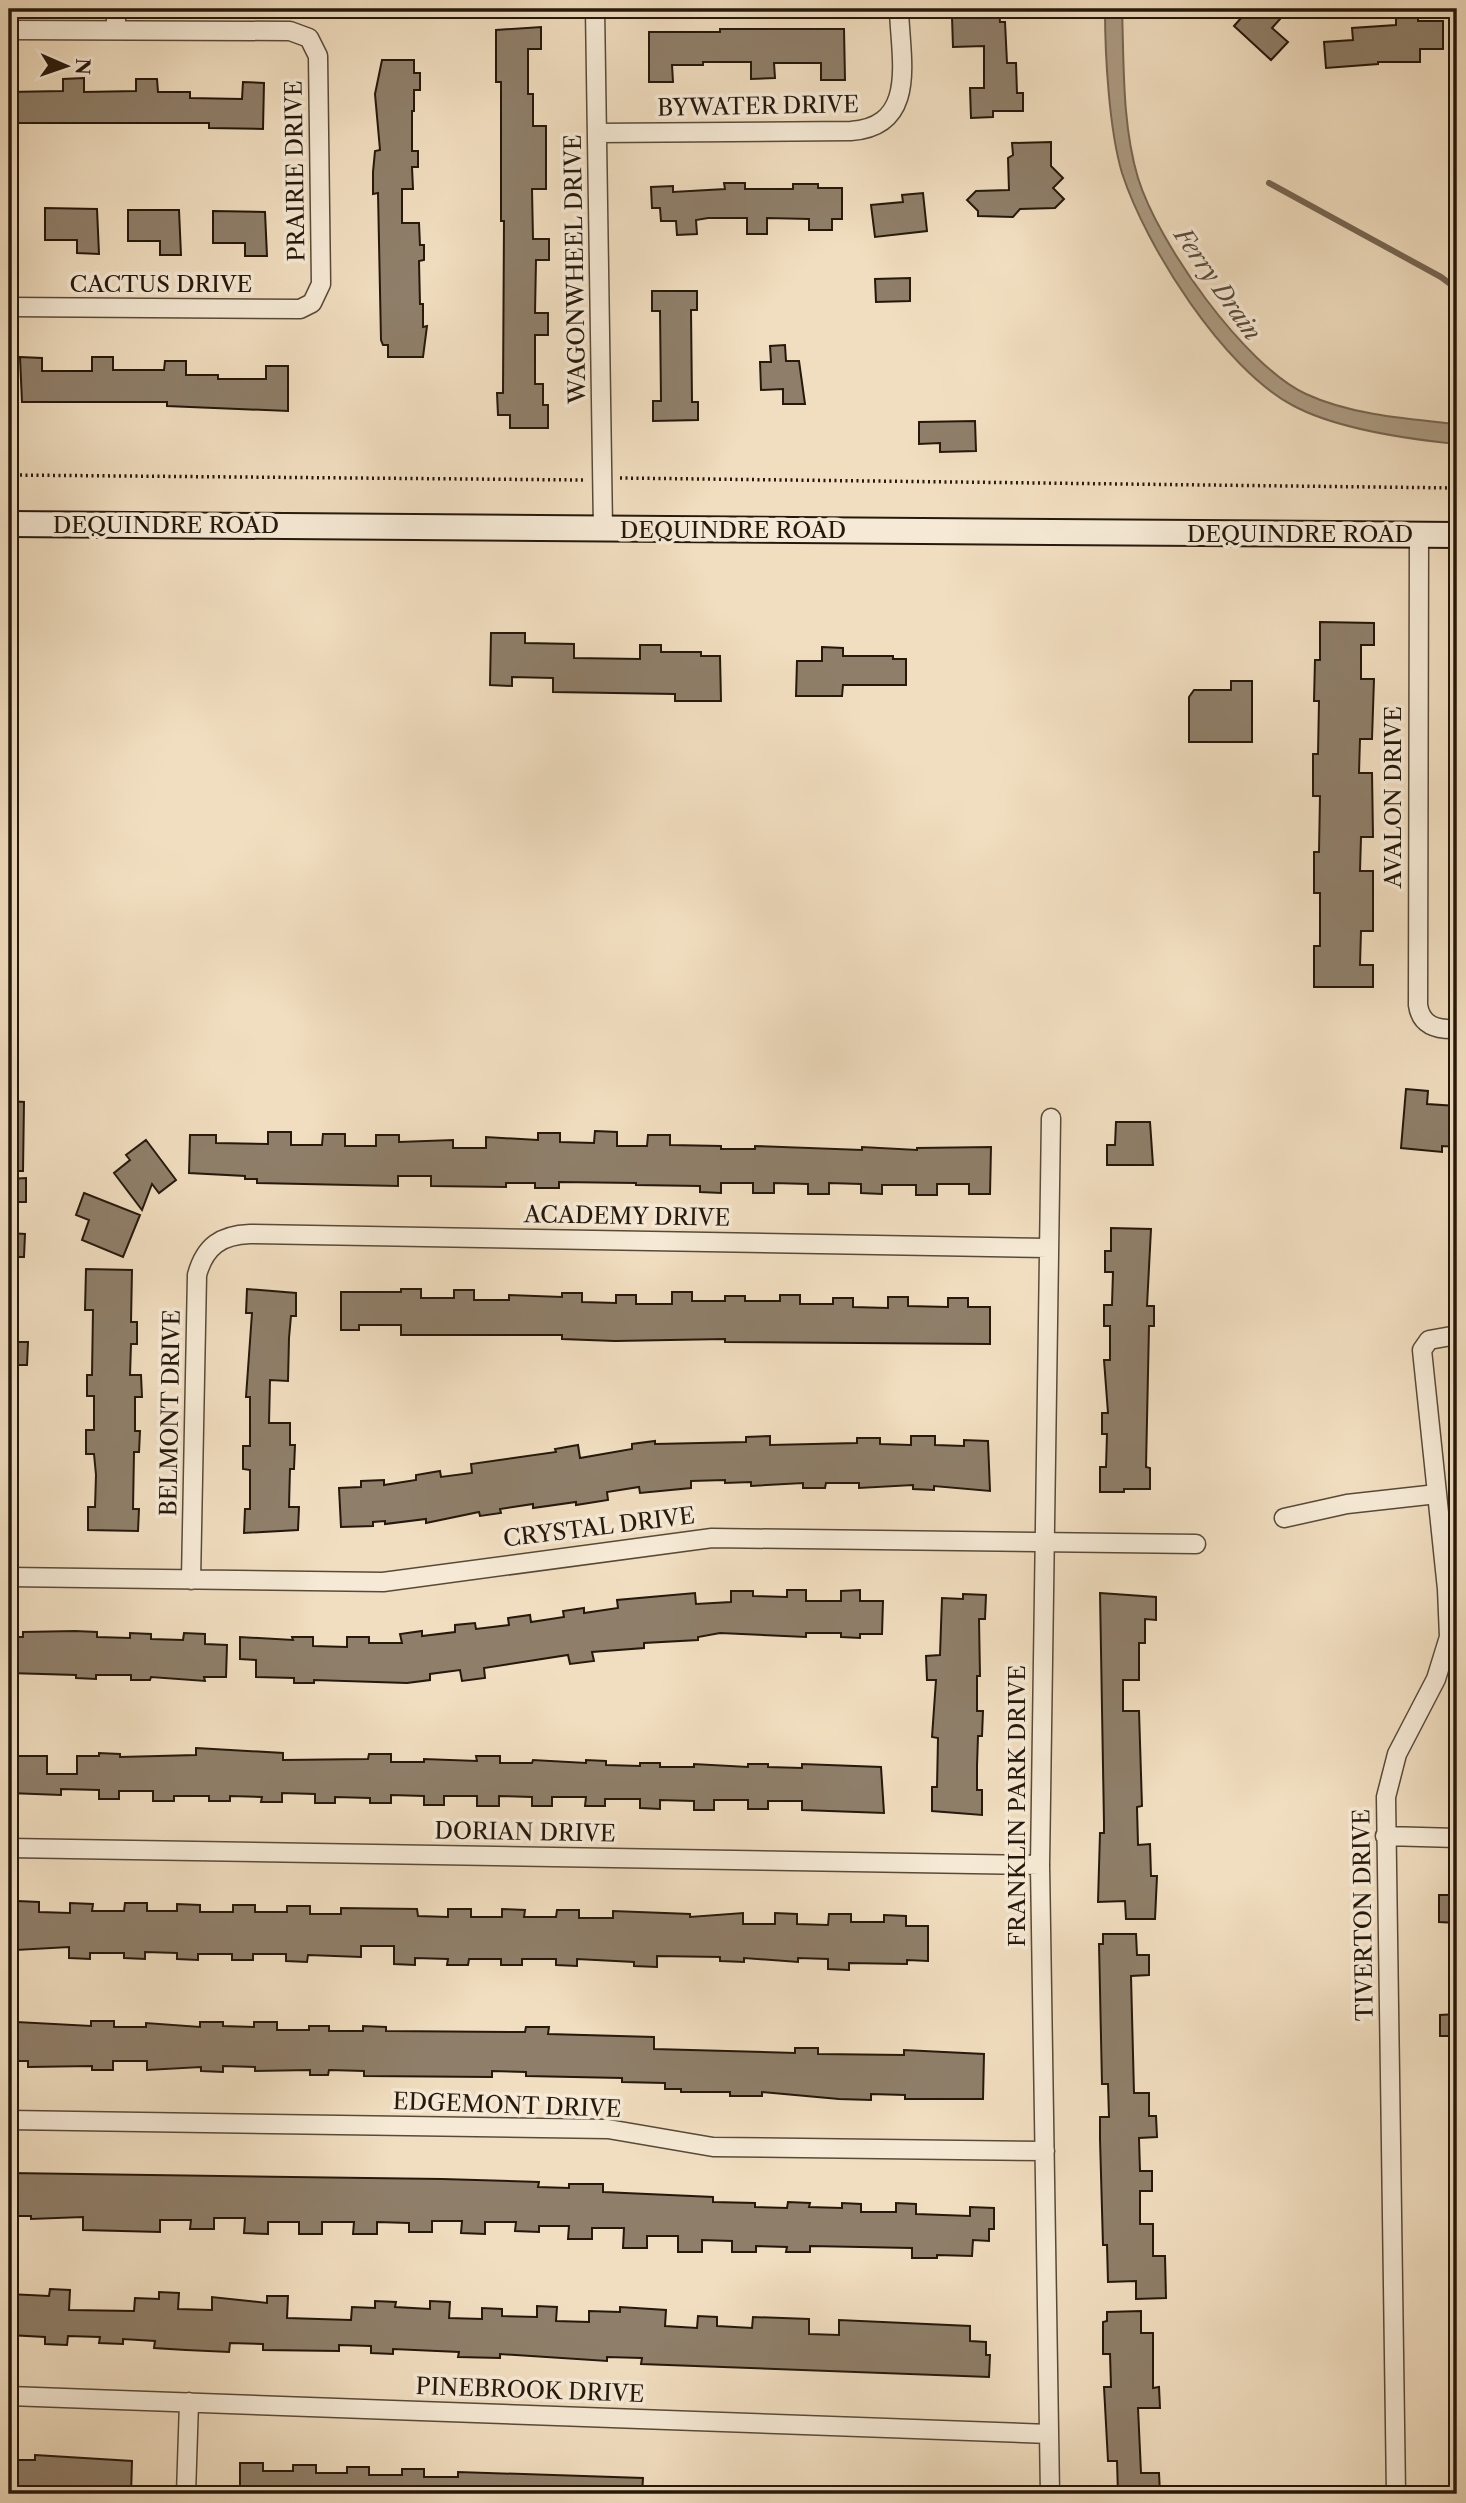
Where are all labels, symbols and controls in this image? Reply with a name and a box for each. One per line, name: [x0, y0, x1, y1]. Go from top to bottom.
north arrow: [32, 32, 102, 102]
text: N: [71, 58, 94, 75]
street label: PRAIRIE DRIVE: [279, 80, 311, 262]
street label: BYWATER DRIVE: [657, 90, 859, 122]
street label: WAGONWHEEL DRIVE: [559, 134, 591, 405]
water label: Ferry Drain: [1167, 221, 1267, 346]
street label: CACTUS DRIVE: [70, 270, 252, 298]
street label: DEQUINDRE ROAD: [53, 511, 279, 539]
street label: DEQUINDRE ROAD: [620, 516, 846, 544]
street label: DEQUINDRE ROAD: [1187, 520, 1413, 548]
street label: AVALON DRIVE: [1379, 706, 1407, 889]
street label: ACADEMY DRIVE: [523, 1200, 730, 1232]
street label: BELMONT DRIVE: [154, 1309, 186, 1517]
street label: CRYSTAL DRIVE: [502, 1501, 696, 1553]
street label: FRANKLIN PARK DRIVE: [1003, 1665, 1031, 1947]
street label: TIVERTON DRIVE: [1347, 1809, 1379, 2021]
street label: DORIAN DRIVE: [434, 1816, 616, 1848]
street label: EDGEMONT DRIVE: [392, 2087, 622, 2123]
street label: PINEBROOK DRIVE: [415, 2372, 645, 2408]

